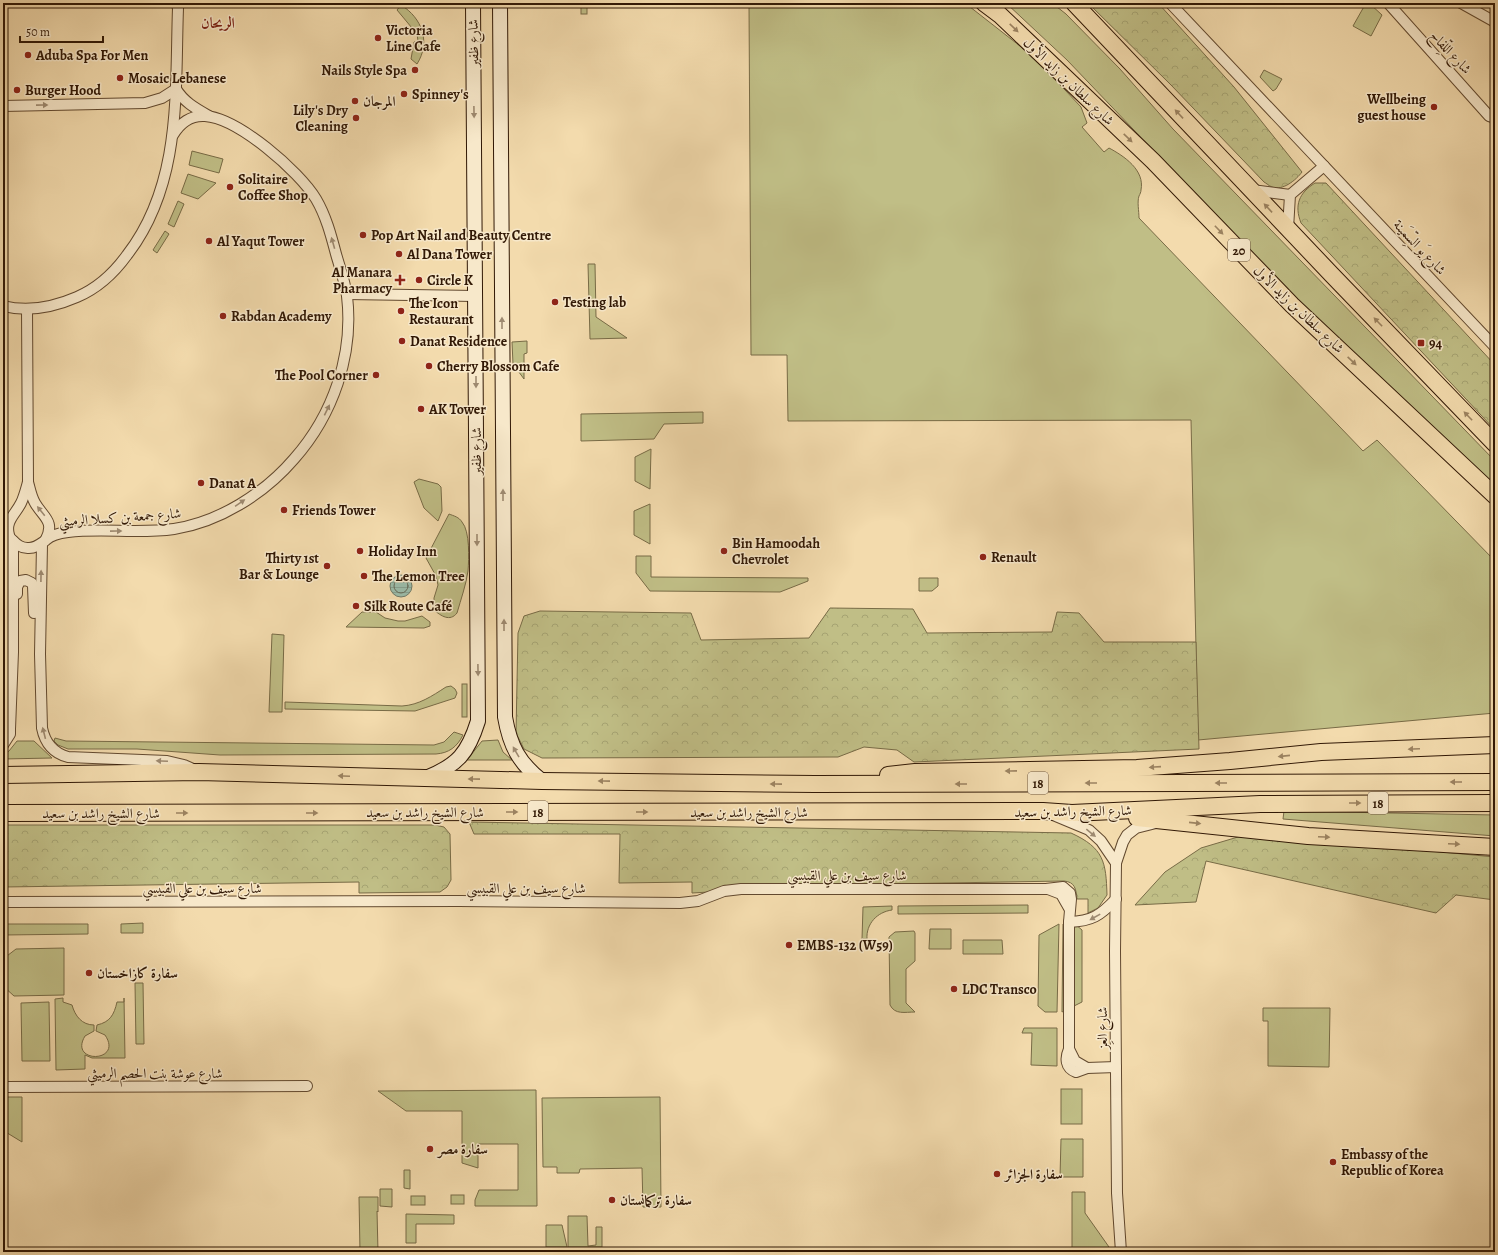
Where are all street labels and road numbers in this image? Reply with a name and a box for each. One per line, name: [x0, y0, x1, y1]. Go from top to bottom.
street label: شارع ظفير: [464, 19, 485, 69]
street label: شارع اللِّفاح: [1423, 26, 1476, 80]
street label: شارع سلطان بن زايد الأول: [1018, 32, 1119, 131]
street label: شارع يَو السِّمَينة: [1388, 215, 1451, 281]
road number: 20: [1228, 239, 1250, 261]
street label: شارع سلطان بن زايد الأول: [1248, 260, 1349, 359]
street label: شارع ظفير: [467, 427, 488, 477]
street label: شارع جمعة بن كسلا الرميثي: [58, 504, 182, 534]
road number: 18: [1028, 772, 1048, 794]
road number: 18: [1368, 792, 1388, 814]
road number: 18: [528, 801, 548, 823]
street label: شارع الشيخ راشد بن سعيد: [1014, 801, 1132, 825]
street label: شارع الشيخ راشد بن سعيد: [366, 803, 484, 825]
street label: شارع الشيخ راشد بن سعيد: [690, 803, 808, 825]
street label: شارع الشيخ راشد بن سعيد: [42, 804, 160, 826]
street label: شارع سيف بن علي القبيسي: [787, 866, 907, 889]
street label: شارع سيف بن علي القبيسي: [142, 879, 262, 902]
street label: شارع سيف بن علي القبيسي: [466, 879, 586, 902]
street label: شارع العِز: [1093, 1007, 1114, 1051]
street label: شارع عوشة بنت الحصم الرميثي: [87, 1064, 223, 1087]

